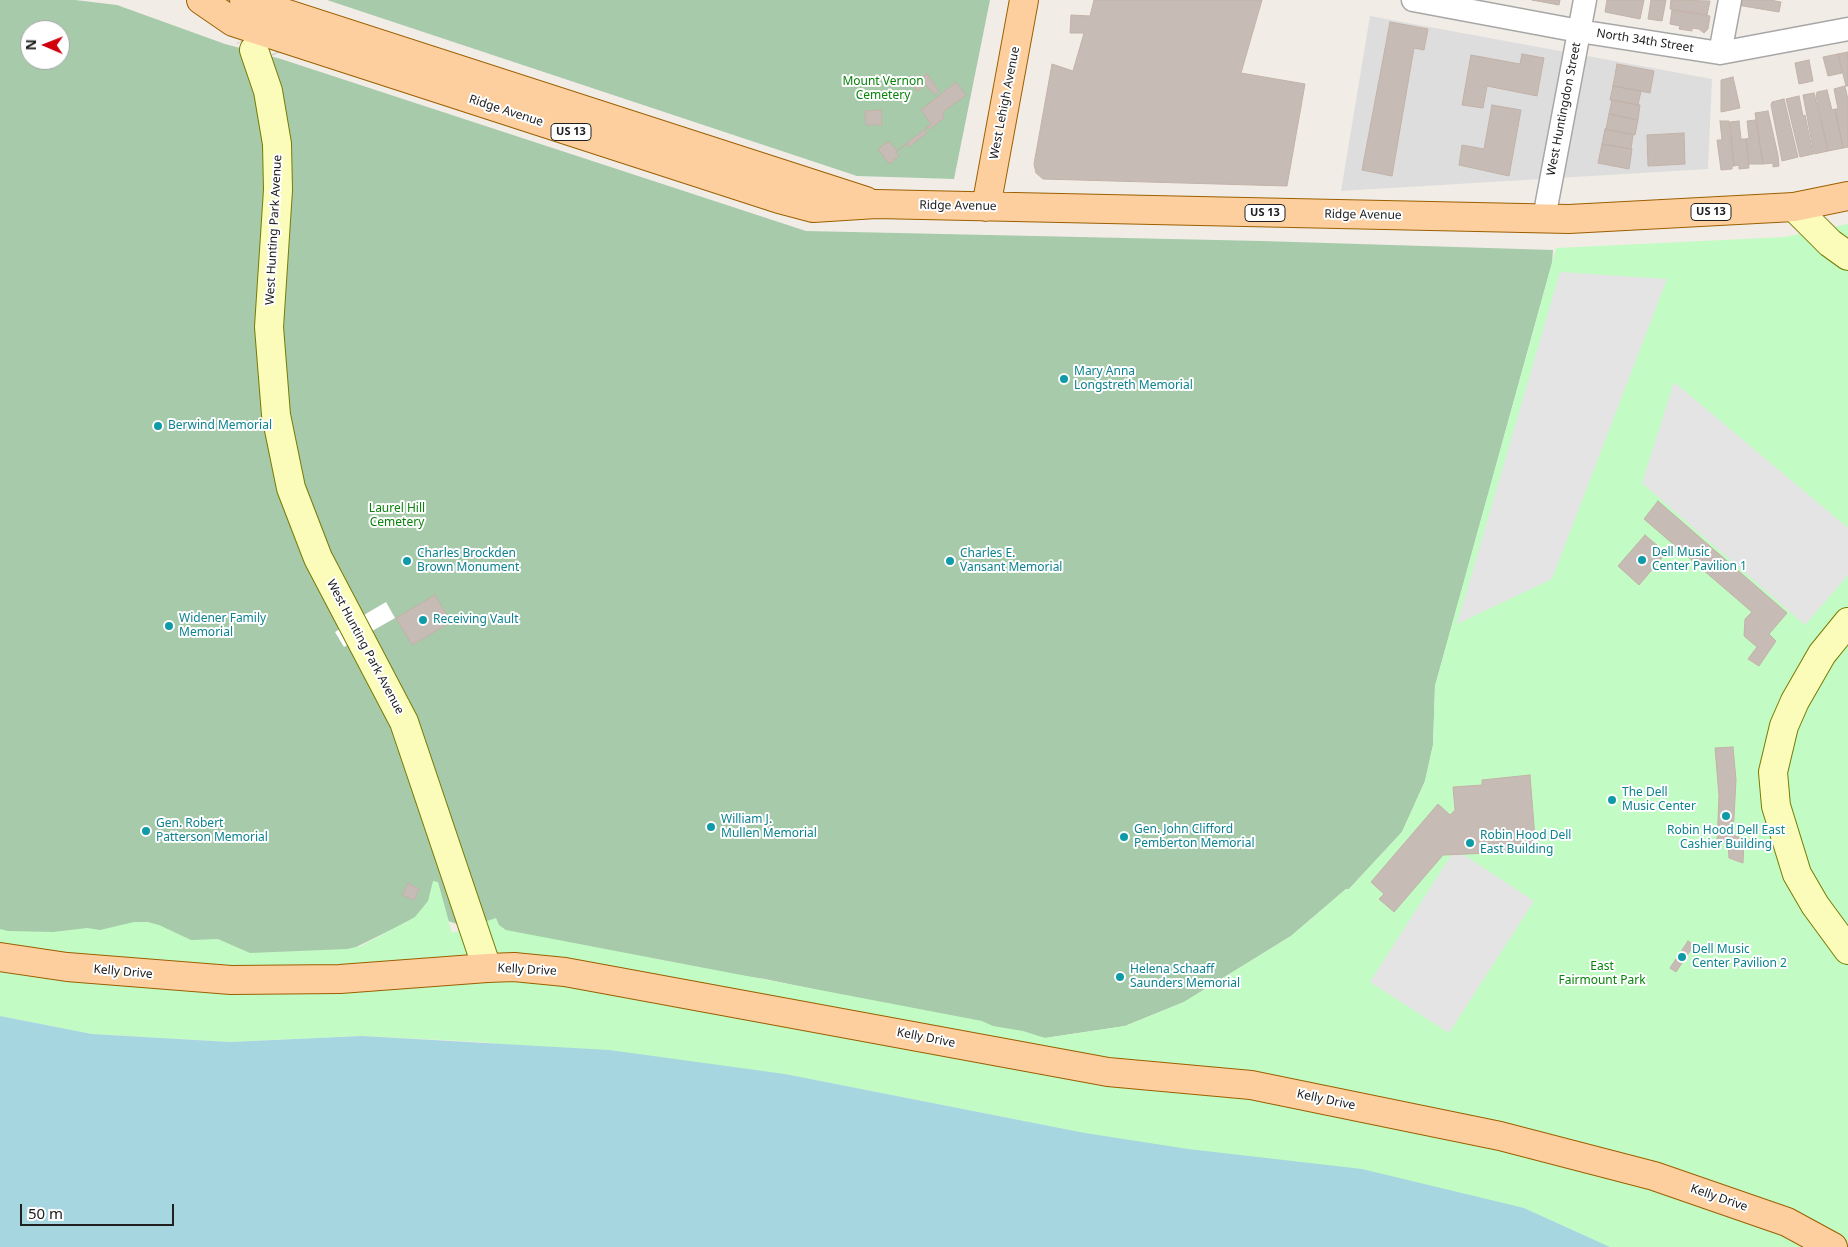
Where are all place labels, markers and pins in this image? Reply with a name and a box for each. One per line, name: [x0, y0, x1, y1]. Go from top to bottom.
place label: Mary Anna Longstreth Memorial: [1074, 365, 1193, 393]
marker: Mary Anna Longstreth Memorial: [1058, 373, 1070, 385]
place label: Berwind Memorial: [168, 419, 272, 433]
marker: Berwind Memorial: [152, 420, 164, 432]
place label: Dell Music Center Pavilion 1: [1652, 546, 1747, 574]
place label: Charles Brockden Brown Monument: [417, 547, 519, 575]
place label: Charles E. Vansant Memorial: [960, 547, 1062, 575]
marker: Dell Music Center Pavilion 1: [1636, 554, 1648, 566]
marker: Charles Brockden Brown Monument: [401, 555, 413, 567]
marker: Charles E. Vansant Memorial: [944, 555, 956, 567]
place label: Widener Family Memorial: [179, 612, 266, 640]
place label: Receiving Vault: [433, 613, 518, 627]
marker: Receiving Vault: [417, 614, 429, 626]
marker: Widener Family Memorial: [163, 620, 175, 632]
place label: The Dell Music Center: [1622, 786, 1696, 814]
marker: The Dell Music Center: [1606, 794, 1618, 806]
marker: Robin Hood Dell East Cashier Building: [1720, 810, 1732, 822]
place label: William J. Mullen Memorial: [721, 813, 817, 841]
place label: Gen. Robert Patterson Memorial: [156, 817, 268, 845]
marker: William J. Mullen Memorial: [705, 821, 717, 833]
place label: Gen. John Clifford Pemberton Memorial: [1134, 823, 1254, 851]
place label: Robin Hood Dell East Cashier Building: [1667, 824, 1785, 852]
marker: Gen. Robert Patterson Memorial: [140, 825, 152, 837]
place label: Robin Hood Dell East Building: [1480, 829, 1571, 857]
marker: Gen. John Clifford Pemberton Memorial: [1118, 831, 1130, 843]
marker: Robin Hood Dell East Building: [1464, 837, 1476, 849]
place label: Dell Music Center Pavilion 2: [1692, 943, 1787, 971]
marker: Dell Music Center Pavilion 2: [1676, 951, 1688, 963]
place label: Helena Schaaff Saunders Memorial: [1130, 963, 1240, 991]
marker: Helena Schaaff Saunders Memorial: [1114, 971, 1126, 983]

